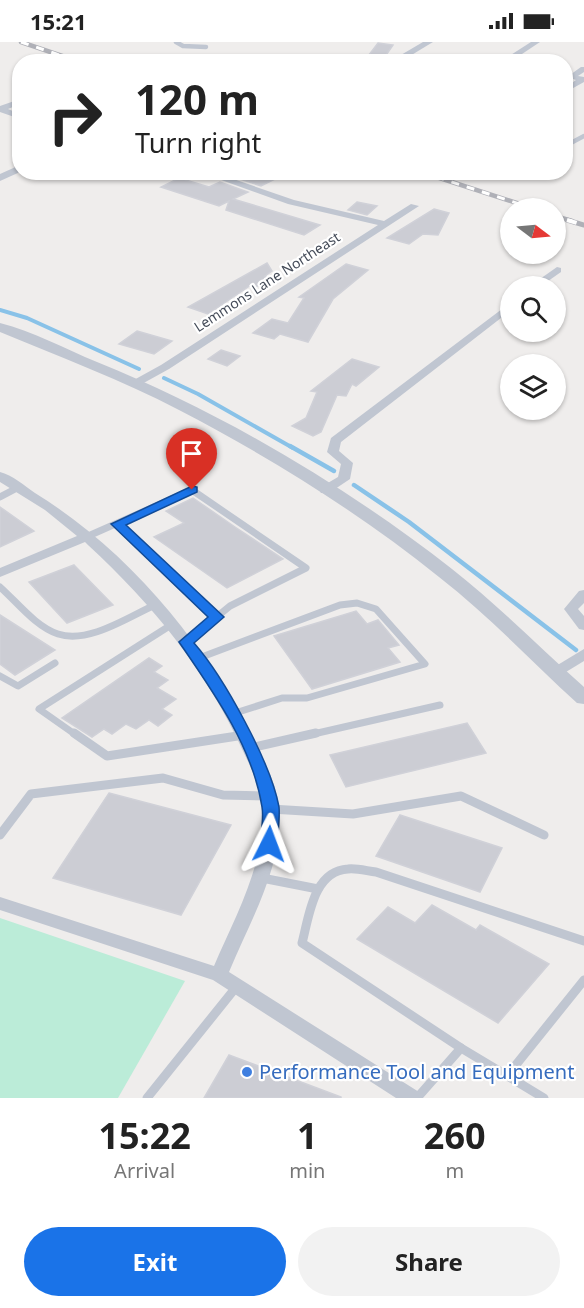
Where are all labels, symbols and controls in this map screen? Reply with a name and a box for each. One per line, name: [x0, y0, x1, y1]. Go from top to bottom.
text: 15:21: [30, 6, 87, 36]
text: 120 m: [135, 70, 259, 127]
icon: right: [36, 78, 114, 156]
text: Turn right: [135, 124, 261, 161]
north arrow: [500, 198, 566, 264]
map controls: [500, 198, 566, 420]
street label: Lemmons Lane Northeast: [190, 227, 343, 336]
button: search: [500, 276, 566, 342]
button: layers: [500, 354, 566, 420]
pin: [166, 428, 217, 490]
icon: arrive: [175, 437, 208, 470]
position arrow: [237, 812, 301, 876]
place label: Performance Tool and Equipment: [259, 1058, 574, 1085]
marker: Performance Tool and Equipment: [240, 1065, 254, 1079]
text: 15:22: [98, 1111, 191, 1160]
text: 1: [297, 1111, 318, 1160]
text: 260: [424, 1111, 486, 1160]
text: Arrival: [114, 1157, 175, 1184]
text: min: [289, 1157, 325, 1184]
text: m: [445, 1157, 464, 1184]
button: Exit: [24, 1227, 286, 1296]
button: Share: [298, 1227, 560, 1296]

